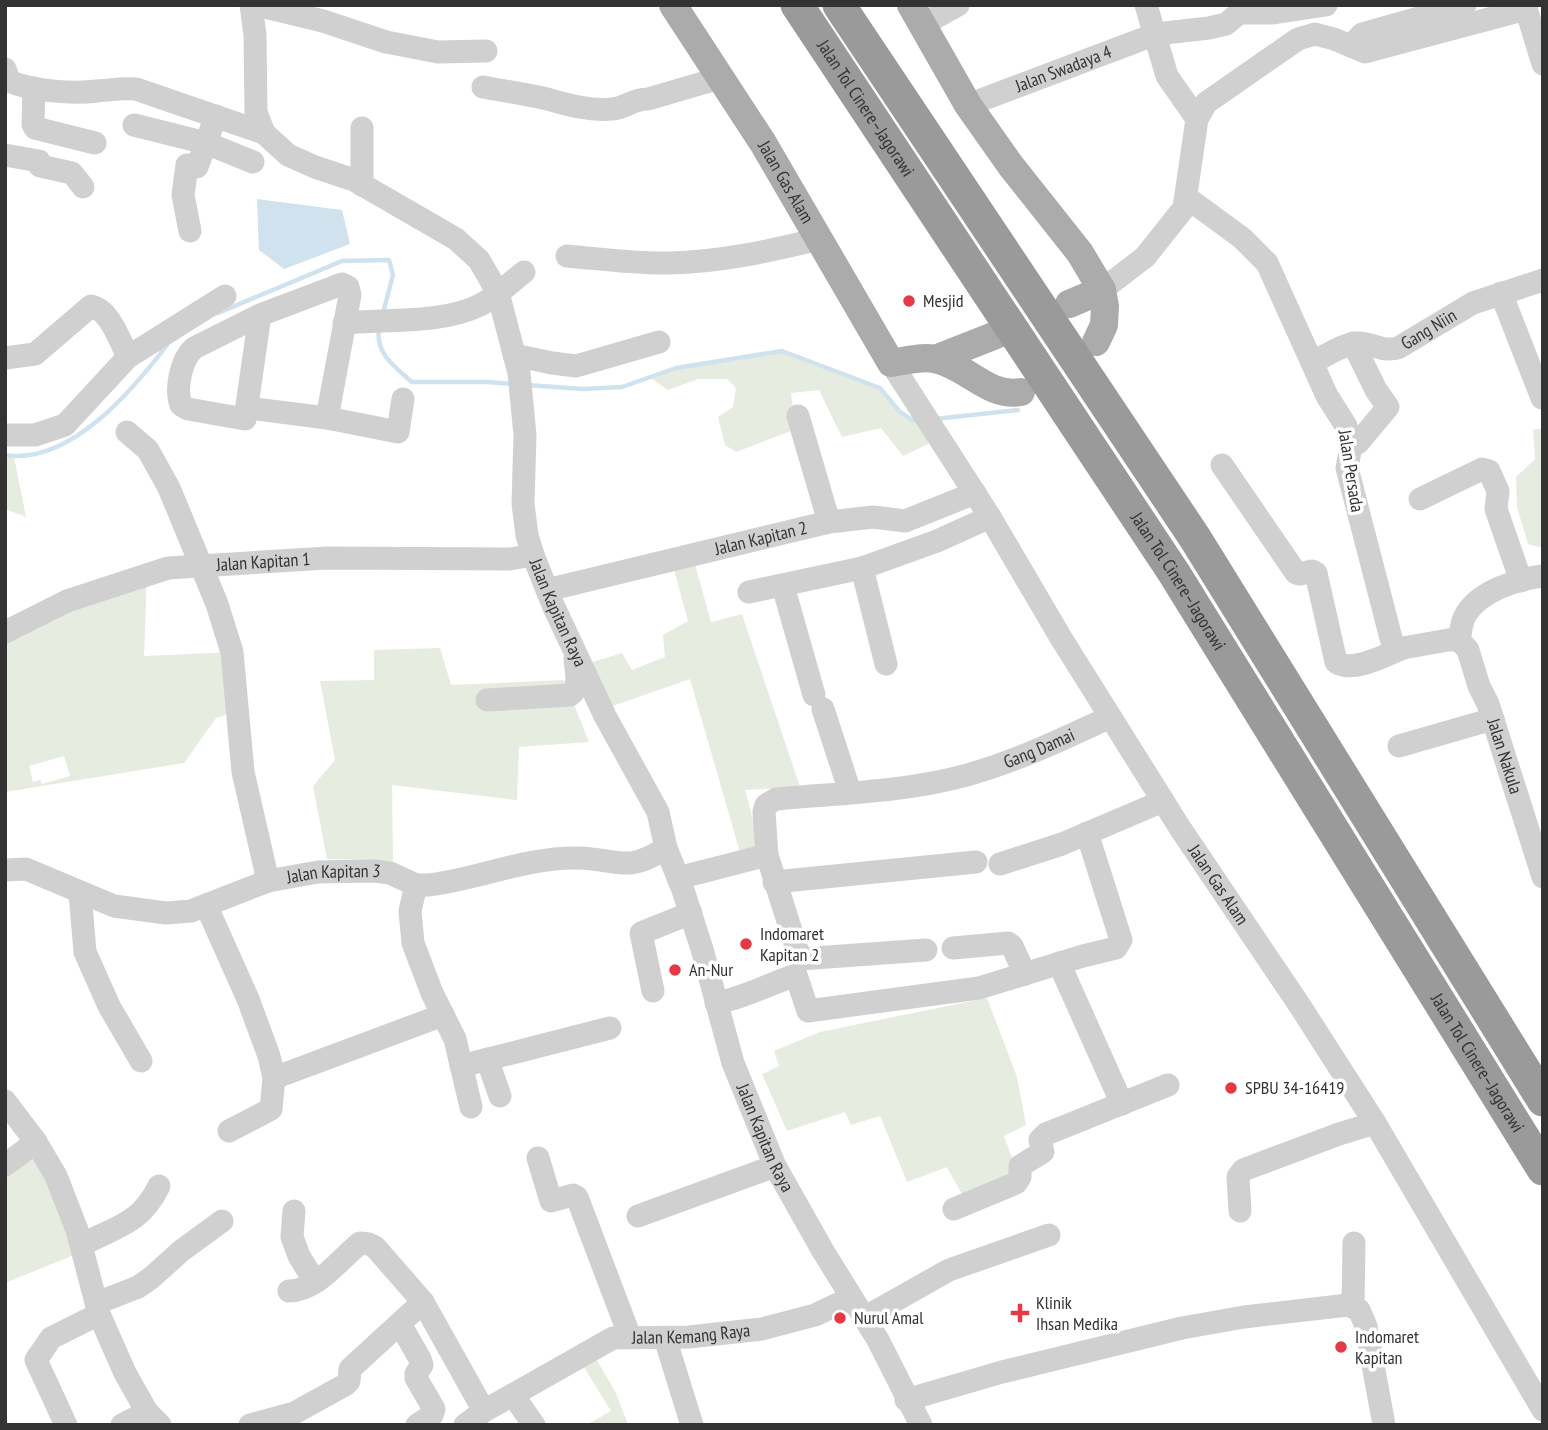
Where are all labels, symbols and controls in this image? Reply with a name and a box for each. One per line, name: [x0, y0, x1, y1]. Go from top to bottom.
street label: Jalan Tol Cinere–Jagorawi: [812, 34, 920, 181]
street label: Jalan Swadaya 4: [1011, 40, 1115, 97]
street label: Jalan Gas Alam: [753, 136, 819, 227]
place label: Mesjid: [923, 289, 964, 312]
marker: Mesjid: [901, 293, 917, 309]
street label: Gang Niin: [1397, 304, 1461, 355]
street label: Jalan Persada: [1333, 427, 1369, 514]
street label: Jalan Tol Cinere–Jagorawi: [1125, 507, 1231, 654]
street label: Jalan Kapitan 2: [711, 516, 809, 560]
street label: Jalan Kapitan 1: [215, 547, 311, 576]
street label: Jalan Kapitan Raya: [524, 554, 592, 670]
street label: Jalan Nakula: [1482, 715, 1528, 797]
street label: Gang Damai: [1000, 723, 1078, 773]
street label: Jalan Gas Alam: [1183, 839, 1254, 929]
street label: Jalan Kapitan 3: [284, 859, 382, 889]
place label: Indomaret Kapitan 2: [760, 922, 824, 966]
marker: Indomaret Kapitan 2: [738, 936, 754, 952]
place label: An-Nur: [689, 958, 733, 981]
marker: An-Nur: [667, 962, 683, 978]
street label: Jalan Tol Cinere–Jagorawi: [1426, 988, 1530, 1137]
place label: SPBU 34-16419: [1245, 1076, 1344, 1099]
street label: Jalan Kapitan Raya: [731, 1079, 799, 1196]
marker: SPBU 34-16419: [1223, 1080, 1239, 1096]
place label: Klinik Ihsan Medika: [1036, 1291, 1118, 1335]
marker: Klinik Ihsan Medika: [1010, 1303, 1030, 1323]
place label: Nurul Amal: [854, 1306, 924, 1329]
marker: Nurul Amal: [832, 1310, 848, 1326]
street label: Jalan Kemang Raya: [631, 1318, 751, 1349]
place label: Indomaret Kapitan: [1355, 1325, 1419, 1369]
marker: Indomaret Kapitan: [1333, 1339, 1349, 1355]

